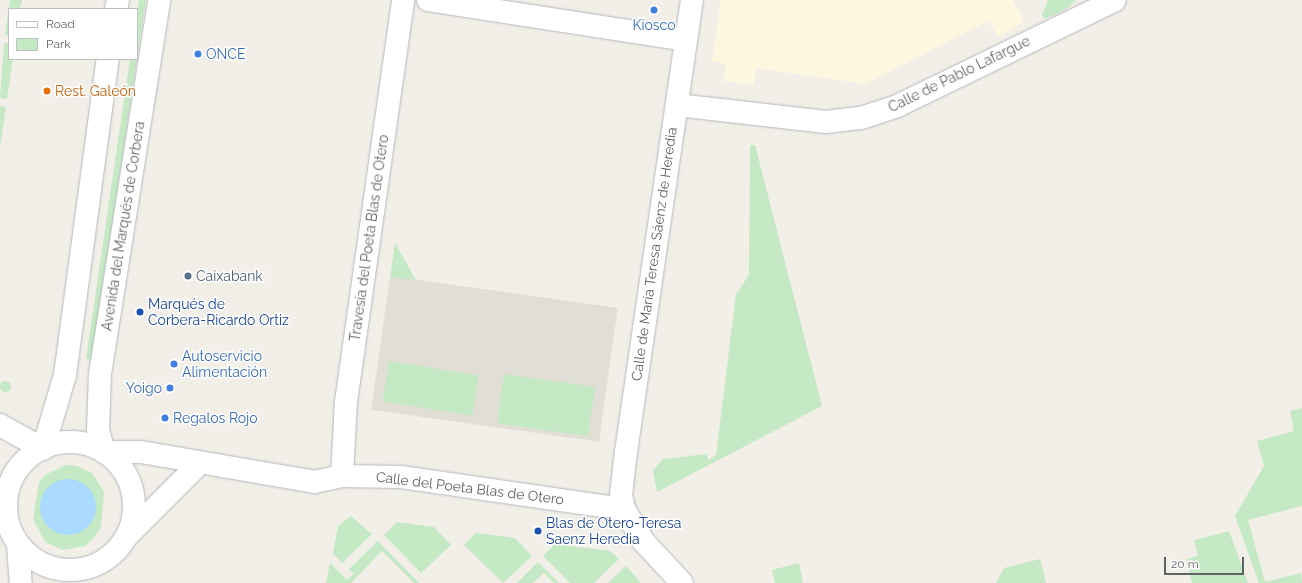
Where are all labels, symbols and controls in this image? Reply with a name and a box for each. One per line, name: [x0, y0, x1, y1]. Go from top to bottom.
marker: Kiosco: [649, 5, 659, 15]
legend: [8, 8, 138, 60]
text: Road: [46, 17, 75, 31]
place label: Kiosco: [632, 17, 676, 33]
street label: Calle de Pablo Lafargue: [885, 32, 1033, 116]
text: Park: [46, 37, 71, 51]
place label: ONCE: [206, 46, 245, 62]
marker: ONCE: [193, 49, 203, 59]
place label: Rest. Galeón: [55, 83, 136, 99]
marker: Rest. Galeón: [42, 86, 52, 96]
street label: Avenida del Marqués de Corbera: [98, 120, 148, 332]
street label: Calle de María Teresa Sáenz de Heredia: [628, 126, 680, 382]
street label: Travesía del Poeta Blas de Otero: [346, 133, 392, 343]
place label: Caixabank: [196, 268, 263, 284]
marker: Caixabank: [183, 271, 193, 281]
place label: Marqués de Corbera-Ricardo Ortiz: [148, 296, 289, 328]
marker: Marqués de Corbera-Ricardo Ortiz: [135, 307, 145, 317]
place label: Autoservicio Alimentación: [182, 348, 267, 380]
marker: Autoservicio Alimentación: [169, 359, 179, 369]
place label: Yoigo: [126, 380, 162, 396]
marker: Yoigo: [165, 383, 175, 393]
place label: Regalos Rojo: [173, 410, 258, 426]
marker: Regalos Rojo: [160, 413, 170, 423]
street label: Calle del Poeta Blas de Otero: [375, 468, 565, 508]
place label: Blas de Otero-Teresa Saenz Heredia: [546, 515, 681, 548]
marker: Blas de Otero-Teresa Saenz Heredia: [533, 526, 543, 536]
scale bar: [1166, 549, 1246, 575]
text: 20 m: [1171, 557, 1199, 571]

